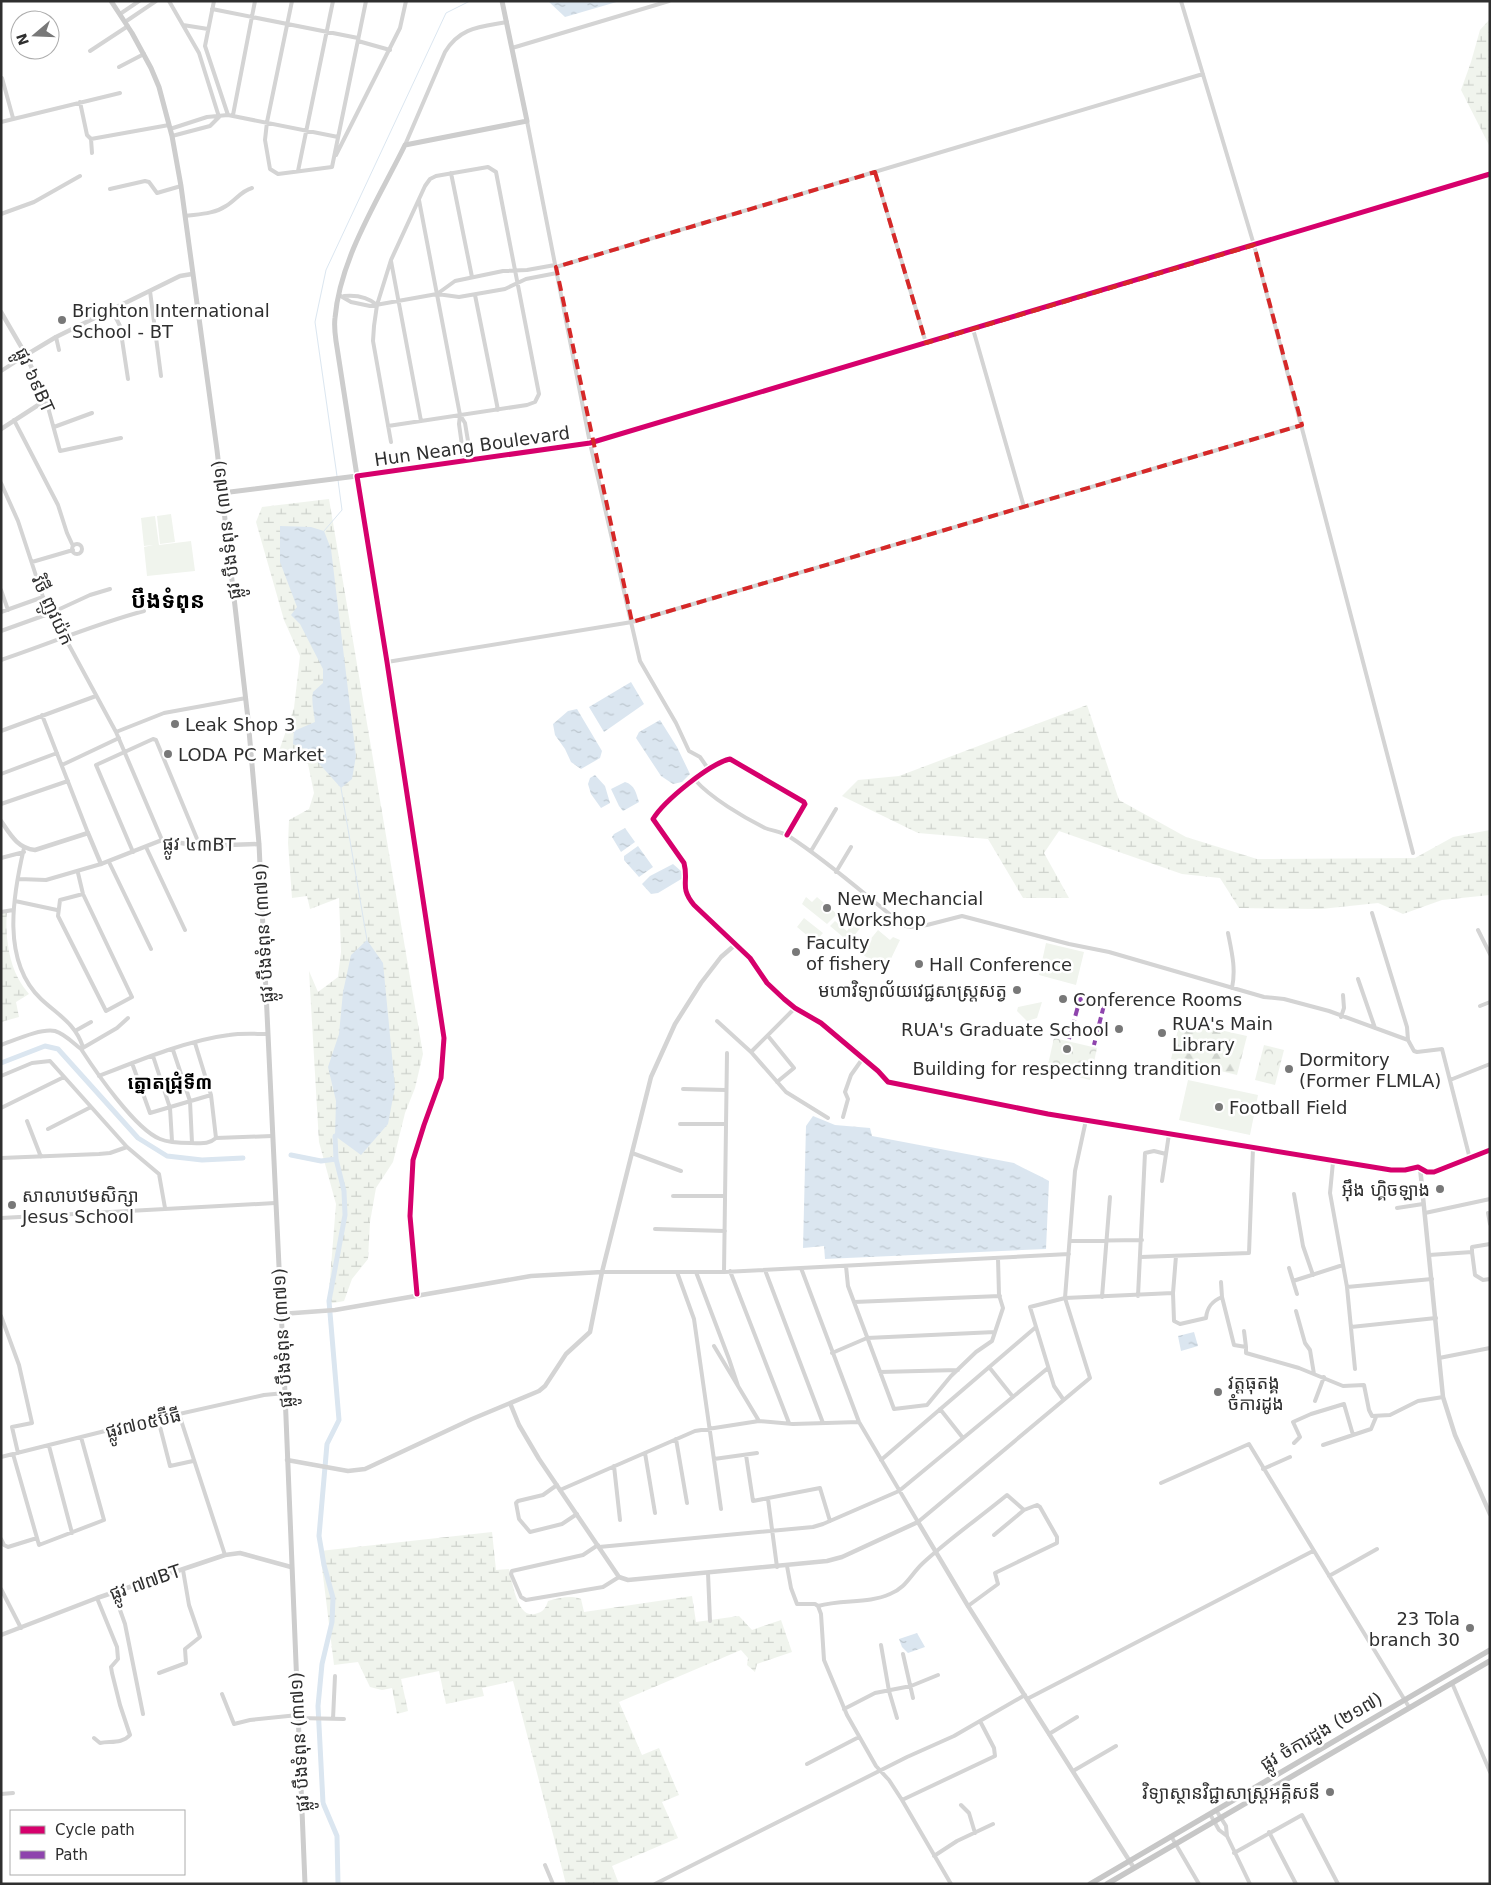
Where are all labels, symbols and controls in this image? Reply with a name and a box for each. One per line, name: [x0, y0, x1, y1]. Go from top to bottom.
north arrow: [10, 10, 60, 60]
text: N: [13, 31, 32, 47]
place label: Brighton International School - BT: [72, 300, 270, 342]
marker: Brighton International School - BT: [56, 314, 68, 326]
street label: ផ្លូវ ៦៩BT: [6, 344, 59, 419]
street label: Hun Neang Boulevard: [373, 422, 571, 470]
street label: ផ្លូវ បឹងទំពុន (៣៧១): [207, 458, 251, 601]
street label: វិថី ញូវយ៉ក: [22, 571, 79, 651]
district label: បឹងទំពុន: [131, 587, 205, 613]
place label: Leak Shop 3: [185, 714, 295, 735]
marker: Leak Shop 3: [169, 718, 181, 730]
place label: LODA PC Market: [178, 744, 324, 765]
marker: LODA PC Market: [162, 748, 174, 760]
street label: ផ្លូវ ៤៣BT: [162, 833, 237, 861]
street label: ផ្លូវ បឹងទំពុន (៣៧១): [249, 862, 283, 1004]
place label: New Mechancial Workshop: [837, 888, 983, 930]
marker: New Mechancial Workshop: [821, 902, 833, 914]
place label: Faculty of fishery: [806, 932, 891, 974]
marker: Faculty of fishery: [790, 946, 802, 958]
place label: Hall Conference: [929, 954, 1072, 975]
marker: Hall Conference: [913, 958, 925, 970]
place label: មហាវិទ្យាល័យវេជ្ជសាស្ត្រសត្វ: [818, 980, 1007, 1002]
marker: មហាវិទ្យាល័យវេជ្ជសាស្ត្រសត្វ: [1011, 984, 1023, 996]
place label: Conference Rooms: [1073, 989, 1242, 1010]
marker: Conference Rooms: [1057, 993, 1069, 1005]
place label: RUA's Main Library: [1172, 1013, 1273, 1055]
place label: RUA's Graduate School: [901, 1019, 1109, 1040]
marker: RUA's Graduate School: [1113, 1023, 1125, 1035]
marker: RUA's Main Library: [1156, 1027, 1168, 1039]
marker: Building for respectinng trandition: [1061, 1043, 1073, 1055]
place label: Dormitory (Former FLMLA): [1299, 1049, 1441, 1091]
place label: Building for respectinng trandition: [913, 1058, 1221, 1079]
marker: Dormitory (Former FLMLA): [1283, 1063, 1295, 1075]
district label: ត្នោតជ្រុំទី៣: [128, 1071, 212, 1094]
place label: Football Field: [1229, 1097, 1348, 1118]
marker: Football Field: [1213, 1101, 1225, 1113]
place label: អ៊ឹង ហ្គិចឡាង: [1342, 1179, 1430, 1202]
marker: អ៊ឹង ហ្គិចឡាង: [1434, 1183, 1446, 1195]
place label: សាលាបឋមសិក្សា Jesus School: [21, 1185, 139, 1227]
marker: សាលាបឋមសិក្សា Jesus School: [6, 1199, 18, 1211]
street label: ផ្លូវ បឹងទំពុន (៣៧១): [268, 1267, 302, 1409]
place label: វត្តធុតង្គ ចំការដូង: [1228, 1372, 1284, 1415]
marker: វត្តធុតង្គ ចំការដូង: [1212, 1386, 1224, 1398]
street label: ផ្លូវ៧០៥ប៊ីធី: [103, 1402, 184, 1448]
street label: ផ្លូវ ៧៧BT: [106, 1560, 187, 1610]
place label: 23 Tola branch 30: [1369, 1608, 1460, 1650]
marker: 23 Tola branch 30: [1464, 1622, 1476, 1634]
street label: ផ្លូវ បឹងទំពុន (៣៧១): [285, 1671, 319, 1813]
street label: ផ្លូវ ចំការដូង (២១៧): [1256, 1688, 1389, 1780]
place label: វិទ្យាស្ថានវិជ្ជាសាស្រ្តអគ្គិសនី: [1141, 1782, 1320, 1804]
marker: វិទ្យាស្ថានវិជ្ជាសាស្រ្តអគ្គិសនី: [1324, 1786, 1336, 1798]
legend: [10, 1810, 185, 1875]
text: Cycle path: [55, 1821, 135, 1839]
text: Path: [55, 1846, 88, 1864]

